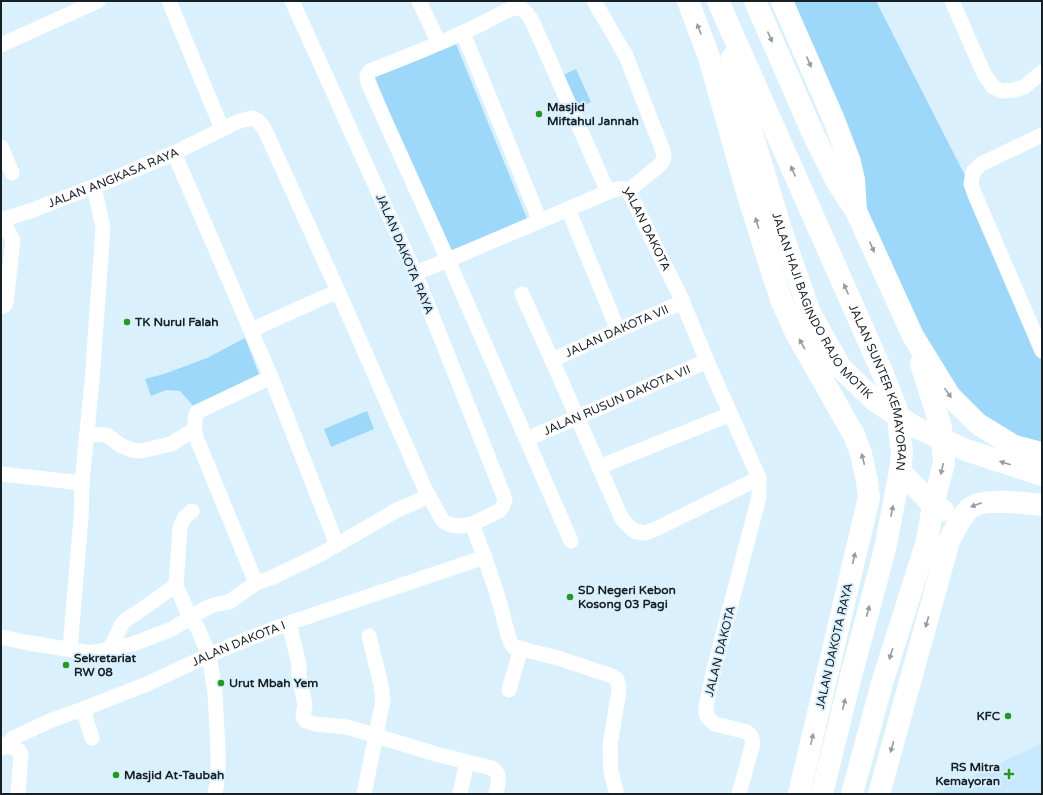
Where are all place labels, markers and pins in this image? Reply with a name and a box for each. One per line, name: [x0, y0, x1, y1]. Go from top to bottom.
place label: Masjid Miftahul Jannah: [547, 100, 639, 128]
marker: Masjid Miftahul Jannah: [534, 109, 544, 119]
place label: TK Nurul Falah: [134, 315, 218, 329]
marker: TK Nurul Falah: [122, 317, 132, 327]
place label: SD Negeri Kebon Kosong 03 Pagi: [578, 583, 676, 612]
marker: SD Negeri Kebon Kosong 03 Pagi: [565, 592, 575, 602]
place label: Sekretariat RW 08: [74, 651, 136, 679]
marker: Sekretariat RW 08: [61, 660, 71, 670]
place label: Urut Mbah Yem: [229, 676, 318, 690]
marker: Urut Mbah Yem: [216, 678, 226, 688]
place label: KFC: [977, 709, 1001, 723]
marker: KFC: [1003, 711, 1013, 721]
place label: RS Mitra Kemayoran: [935, 760, 1000, 789]
place label: Masjid At-Taubah: [124, 768, 224, 783]
marker: RS Mitra Kemayoran: [1003, 768, 1015, 780]
marker: Masjid At-Taubah: [111, 770, 121, 780]

